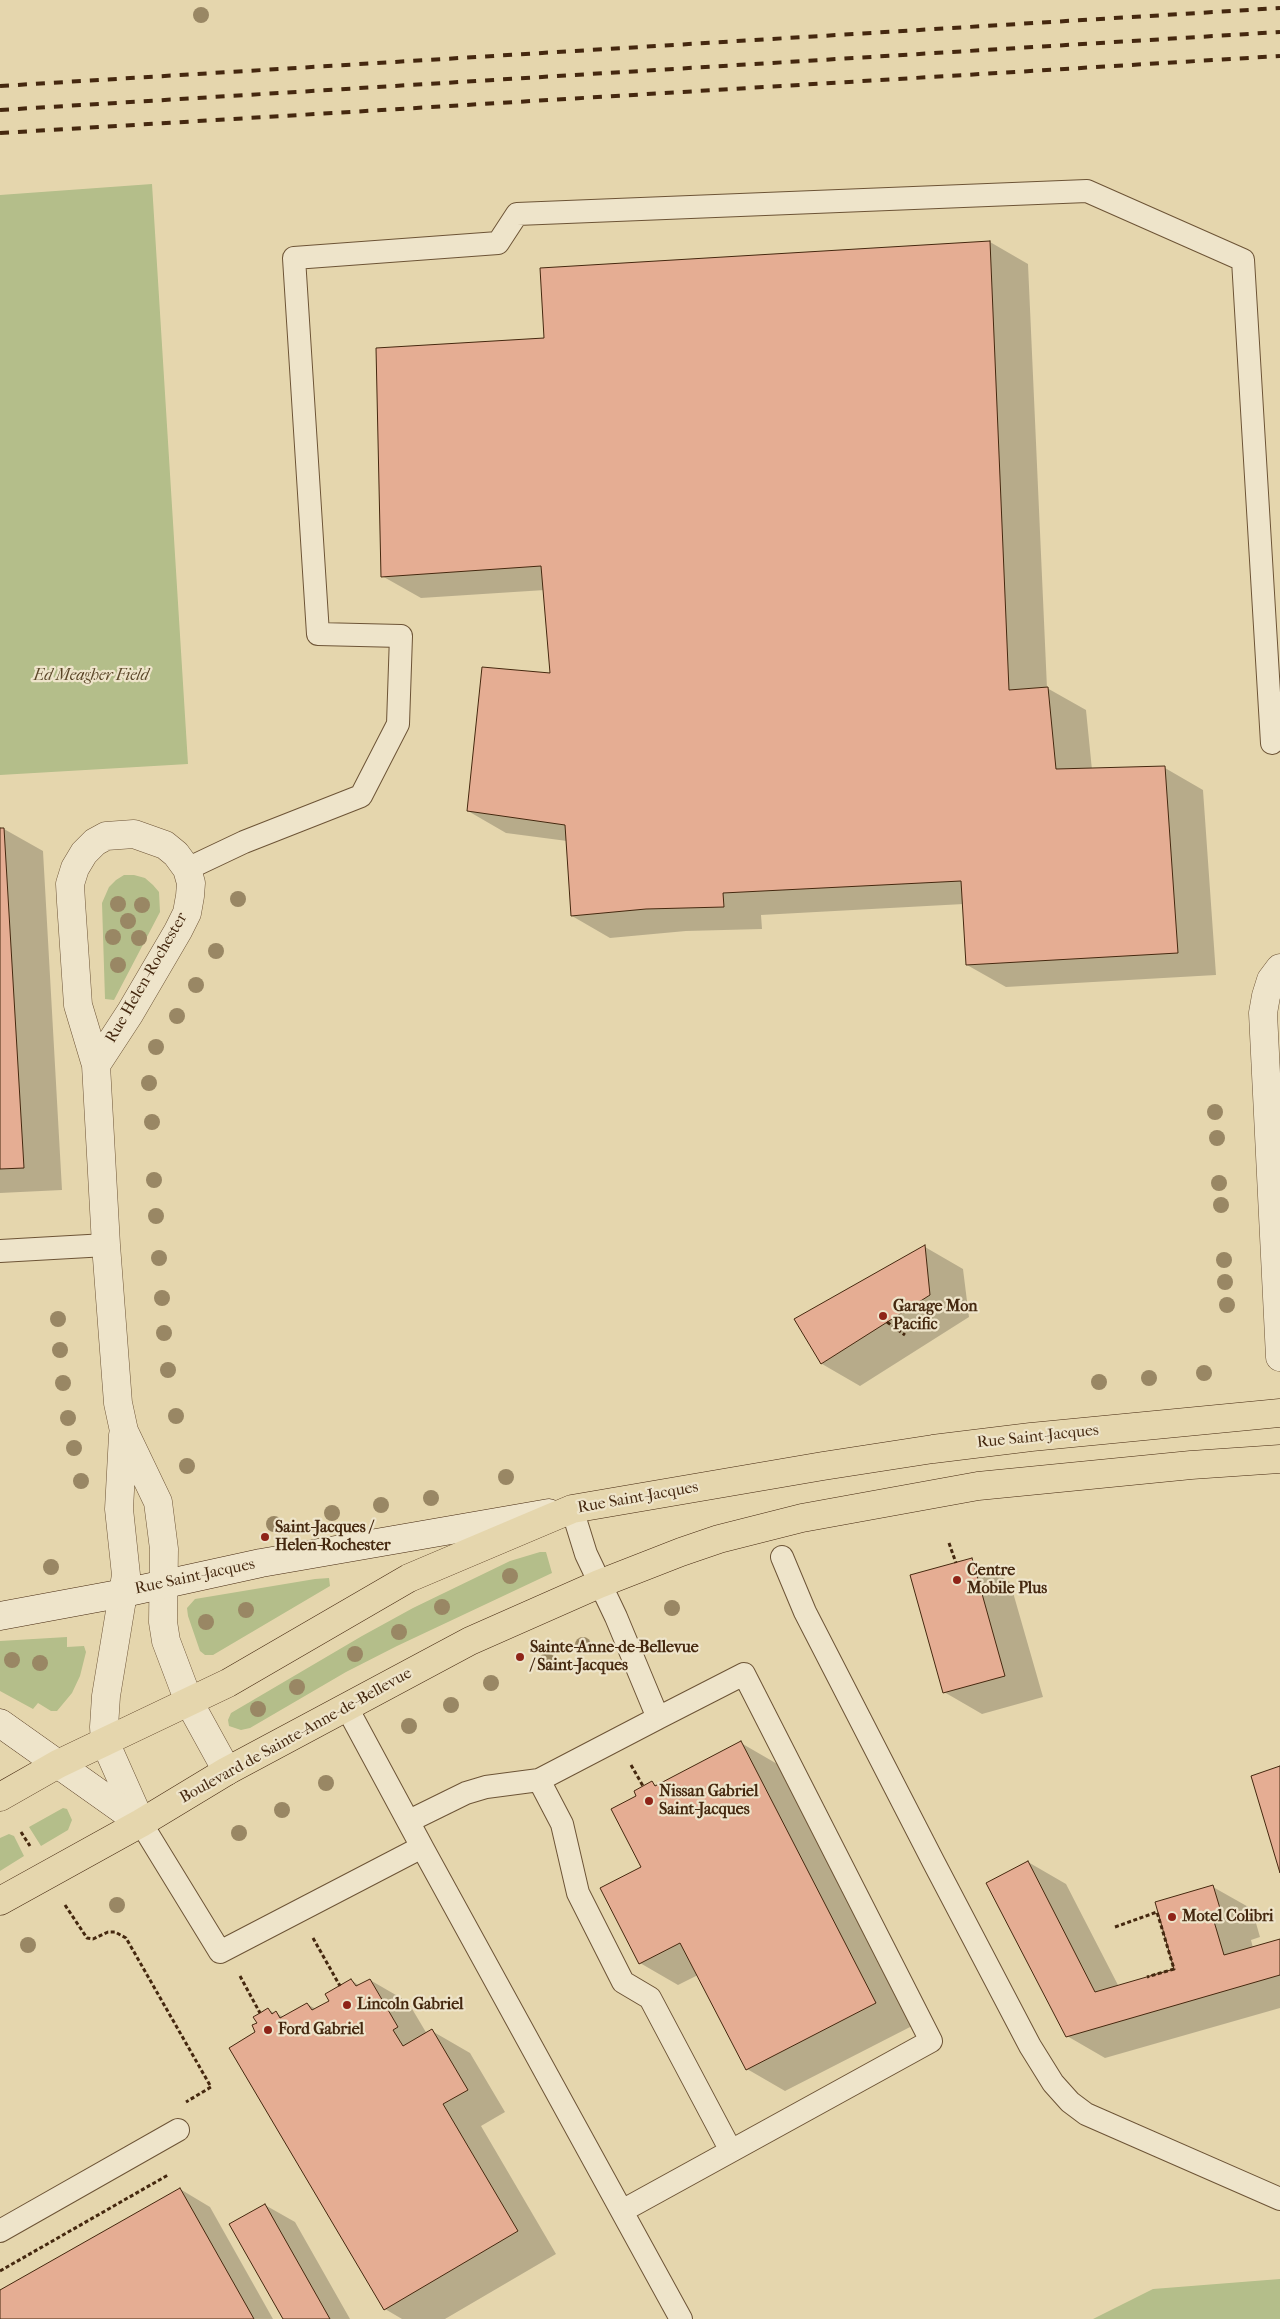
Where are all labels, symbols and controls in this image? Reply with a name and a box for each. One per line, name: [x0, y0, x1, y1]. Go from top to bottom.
park label: Ed Meagher Field: [33, 666, 149, 686]
street label: Rue Helen-Rochester: [102, 909, 192, 1047]
place label: Garage Mon Pacific: [893, 1297, 978, 1335]
marker: Garage Mon Pacific: [877, 1310, 889, 1322]
street label: Rue Saint-Jacques: [976, 1421, 1100, 1453]
street label: Rue Saint-Jacques: [576, 1478, 700, 1518]
place label: Saint-Jacques / Helen-Rochester: [275, 1518, 391, 1556]
marker: Saint-Jacques / Helen-Rochester: [259, 1531, 271, 1543]
street label: Rue Saint-Jacques: [133, 1555, 257, 1599]
place label: Centre Mobile Plus: [967, 1561, 1047, 1599]
marker: Centre Mobile Plus: [951, 1574, 963, 1586]
place label: Sainte-Anne-de-Bellevue / Saint-Jacques: [530, 1638, 699, 1676]
marker: Sainte-Anne-de-Bellevue / Saint-Jacques: [514, 1651, 526, 1663]
street label: Boulevard de Sainte-Anne-de-Bellevue: [177, 1664, 415, 1808]
place label: Nissan Gabriel Saint-Jacques: [659, 1782, 758, 1820]
marker: Nissan Gabriel Saint-Jacques: [643, 1795, 655, 1807]
place label: Motel Colibri: [1182, 1907, 1274, 1927]
marker: Motel Colibri: [1166, 1911, 1178, 1923]
place label: Lincoln Gabriel: [357, 1995, 463, 2015]
marker: Lincoln Gabriel: [341, 1999, 353, 2011]
place label: Ford Gabriel: [278, 2020, 364, 2040]
marker: Ford Gabriel: [262, 2024, 274, 2036]

